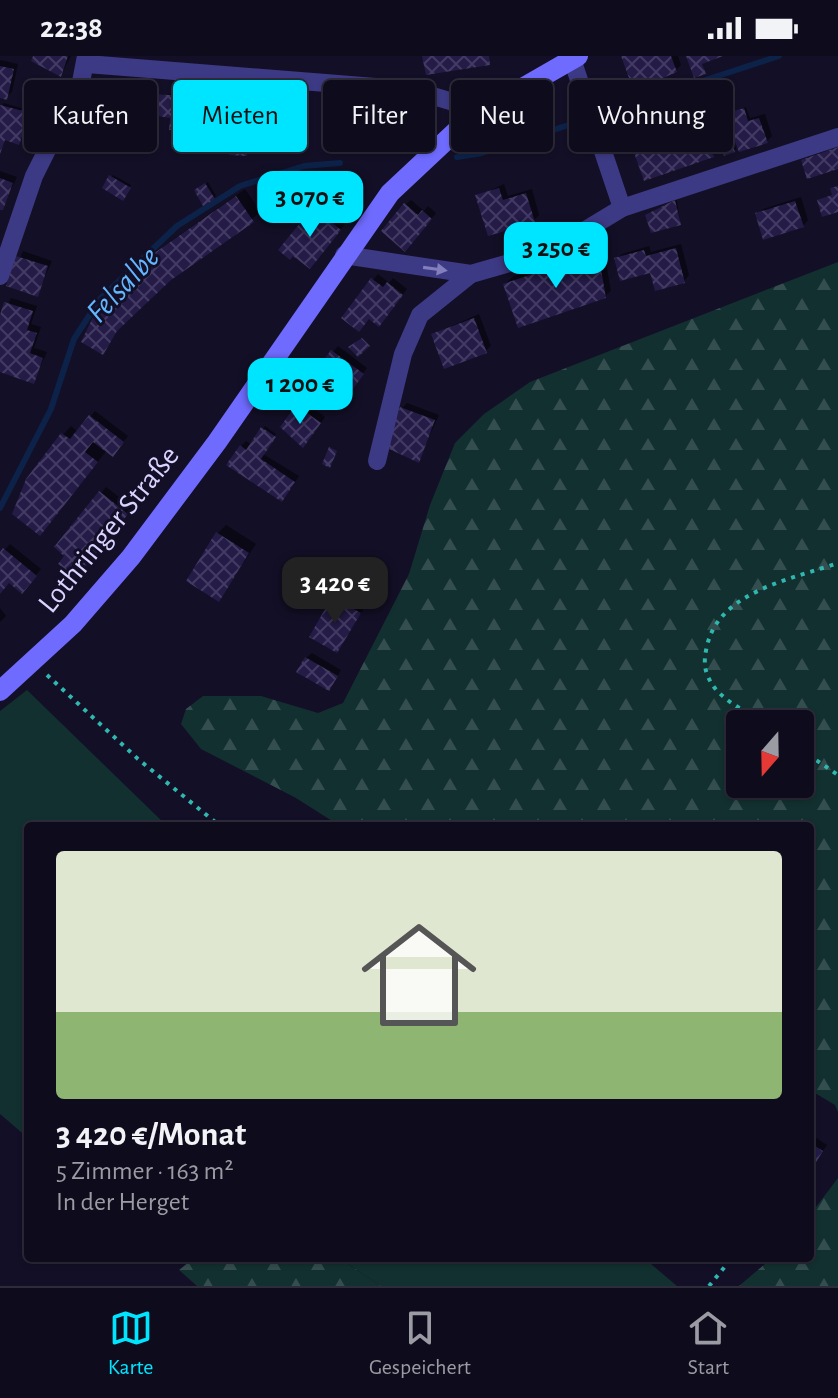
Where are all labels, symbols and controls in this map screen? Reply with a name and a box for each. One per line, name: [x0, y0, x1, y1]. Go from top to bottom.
text: 22:38: [40, 13, 103, 43]
chip: Kaufen: [24, 80, 157, 152]
chip: Mieten: [173, 80, 307, 152]
chip: Filter: [323, 80, 435, 152]
chip: Neu: [451, 80, 553, 152]
chip: Wohnung: [569, 80, 733, 152]
pin: 3 070 €: [236, 171, 384, 239]
text: 3 070 €: [275, 184, 345, 210]
pin: 3 250 €: [482, 222, 630, 290]
text: 3 250 €: [522, 235, 590, 261]
water label: Felsalbe: [80, 241, 165, 329]
one-way arrow: [423, 263, 448, 276]
pin: 1 200 €: [226, 358, 374, 426]
text: 1 200 €: [266, 371, 334, 397]
street label: Lothringer Straße: [33, 441, 185, 619]
pin: 3 420 €: [261, 557, 409, 625]
text: 3 420 €: [300, 570, 370, 596]
north arrow: [726, 710, 814, 798]
map controls: [726, 710, 814, 798]
icon: home: [347, 903, 491, 1047]
text: 3 420 €/Monat: [56, 1118, 246, 1152]
text: 5 Zimmer · 163 m²: [56, 1158, 233, 1184]
text: In der Herget: [56, 1189, 189, 1215]
tab: Karte: [108, 1306, 153, 1380]
tab: Gespeichert: [369, 1306, 471, 1380]
tab: Start: [686, 1306, 730, 1380]

